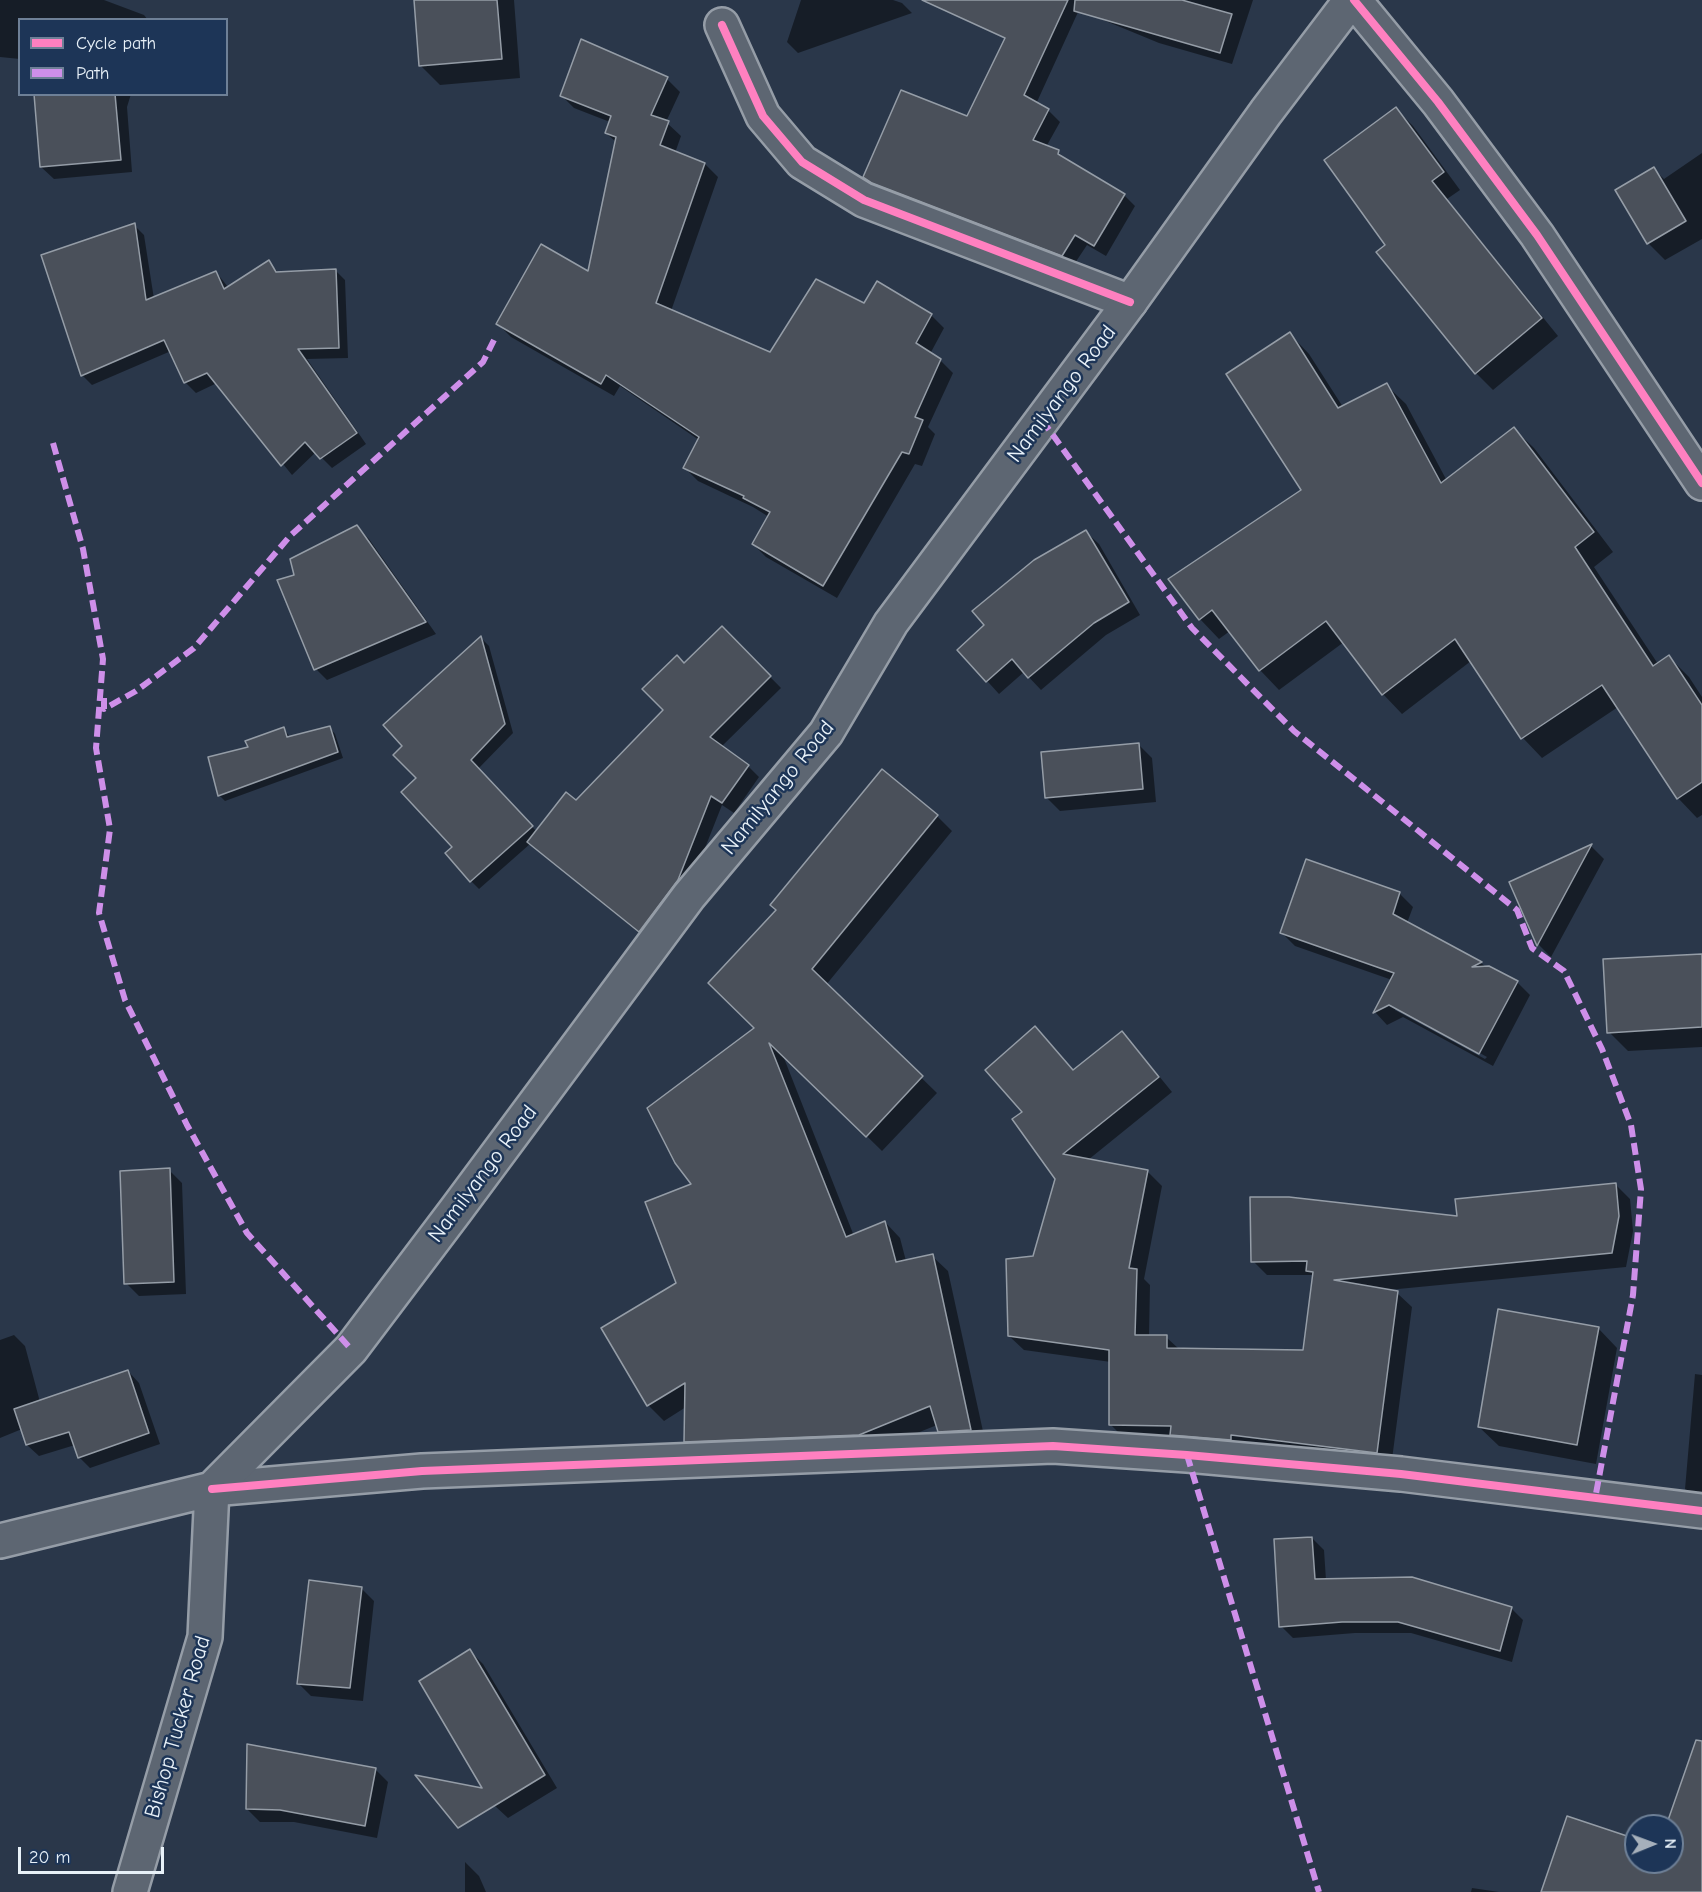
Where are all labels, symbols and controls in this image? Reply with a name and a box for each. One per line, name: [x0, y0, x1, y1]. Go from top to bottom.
legend: [18, 18, 228, 96]
text: Cycle path: [76, 33, 156, 54]
text: Path: [76, 63, 109, 84]
street label: Namilyango Road: [1002, 320, 1122, 468]
street label: Namilyango Road: [716, 716, 840, 860]
street label: Namilyango Road: [423, 1100, 543, 1248]
street label: Bishop Tucker Road: [139, 1633, 217, 1821]
north arrow: [1624, 1814, 1684, 1874]
scale bar: [21, 1835, 166, 1873]
text: N: [1661, 1838, 1679, 1849]
text: 20 m: [29, 1847, 70, 1868]

